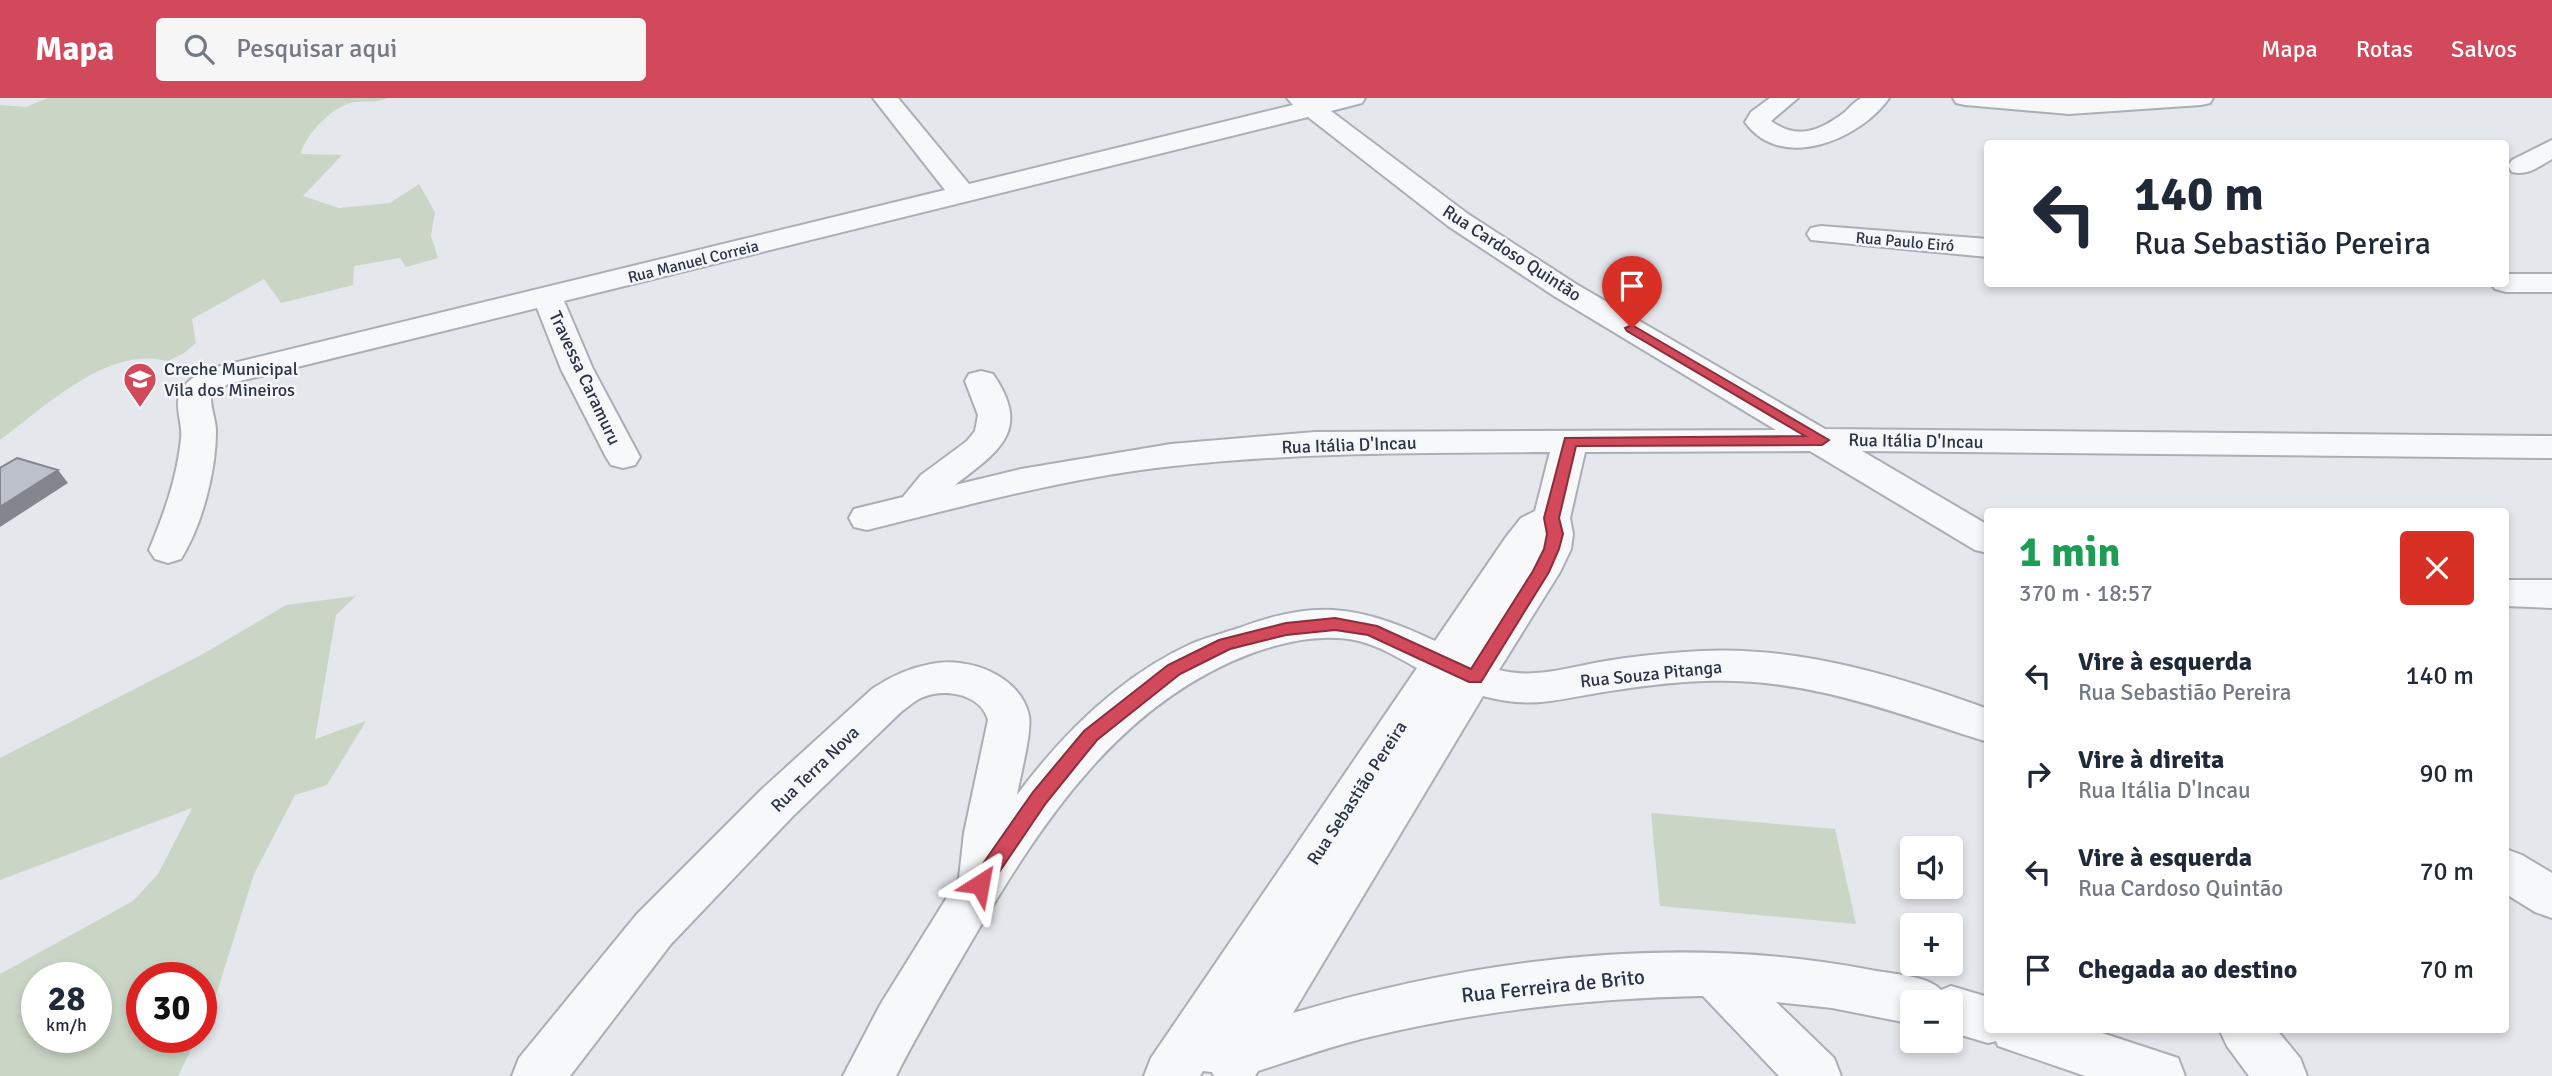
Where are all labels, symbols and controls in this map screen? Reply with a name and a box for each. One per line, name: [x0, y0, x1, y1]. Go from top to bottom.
search box: [156, 18, 646, 81]
text: Mapa: [35, 29, 114, 70]
icon: search: [180, 30, 218, 68]
text: Pesquisar aqui: [236, 33, 397, 65]
text: Mapa: [2261, 34, 2318, 64]
text: Rotas: [2356, 34, 2413, 64]
text: Salvos: [2451, 34, 2517, 64]
text: 140 m: [2134, 164, 2264, 224]
icon: left: [2019, 168, 2110, 259]
street label: Rua Cardoso Quintão: [1439, 200, 1585, 306]
text: Rua Sebastião Pereira: [2134, 224, 2431, 263]
street label: Rua Paulo Eiró: [1855, 228, 1955, 256]
street label: Rua Manuel Correia: [626, 236, 761, 288]
pin: [1602, 256, 1662, 328]
icon: arrive: [1613, 267, 1651, 305]
street label: Travessa Caramuru: [544, 308, 626, 448]
place label: Creche Municipal Vila dos Mineiros: [164, 358, 298, 401]
school or university icon: Creche Municipal Vila dos Mineiros: [121, 360, 159, 409]
street label: Rua Itália D'Incau: [1848, 429, 1984, 453]
street label: Rua Itália D'Incau: [1281, 432, 1417, 458]
text: 1 min: [2019, 527, 2120, 578]
button: close: [2400, 531, 2474, 605]
text: 370 m · 18:57: [2019, 579, 2153, 608]
text: Vire à esquerda: [2078, 646, 2252, 678]
street label: Rua Souza Pitanga: [1579, 656, 1723, 692]
icon: left: [2019, 657, 2057, 695]
text: 140 m: [2405, 660, 2474, 692]
text: Rua Sebastião Pereira: [2078, 678, 2291, 707]
street label: Rua Sebastião Pereira: [1302, 717, 1412, 869]
street label: Rua Terra Nova: [766, 721, 864, 817]
text: Vire à direita: [2078, 744, 2224, 776]
icon: right: [2019, 755, 2057, 793]
text: 90 m: [2419, 758, 2474, 790]
text: Rua Itália D'Incau: [2078, 776, 2251, 805]
map controls: [1900, 836, 1963, 1053]
button: sound: [1900, 836, 1963, 899]
text: Vire à esquerda: [2078, 842, 2252, 874]
position arrow: [943, 847, 1017, 921]
icon: left: [2019, 853, 2057, 891]
text: 70 m: [2419, 856, 2474, 888]
text: Rua Cardoso Quintão: [2078, 874, 2283, 903]
button: +: [1900, 913, 1963, 976]
icon: arrive: [2019, 951, 2057, 989]
text: Chegada ao destino: [2078, 954, 2297, 986]
text: 70 m: [2419, 954, 2474, 986]
speed limit sign: 30: [126, 962, 217, 1053]
street label: Rua Ferreira de Brito: [1460, 963, 1646, 1009]
text: 28: [48, 977, 85, 1020]
button: −: [1900, 990, 1963, 1053]
text: km/h: [46, 1014, 87, 1036]

